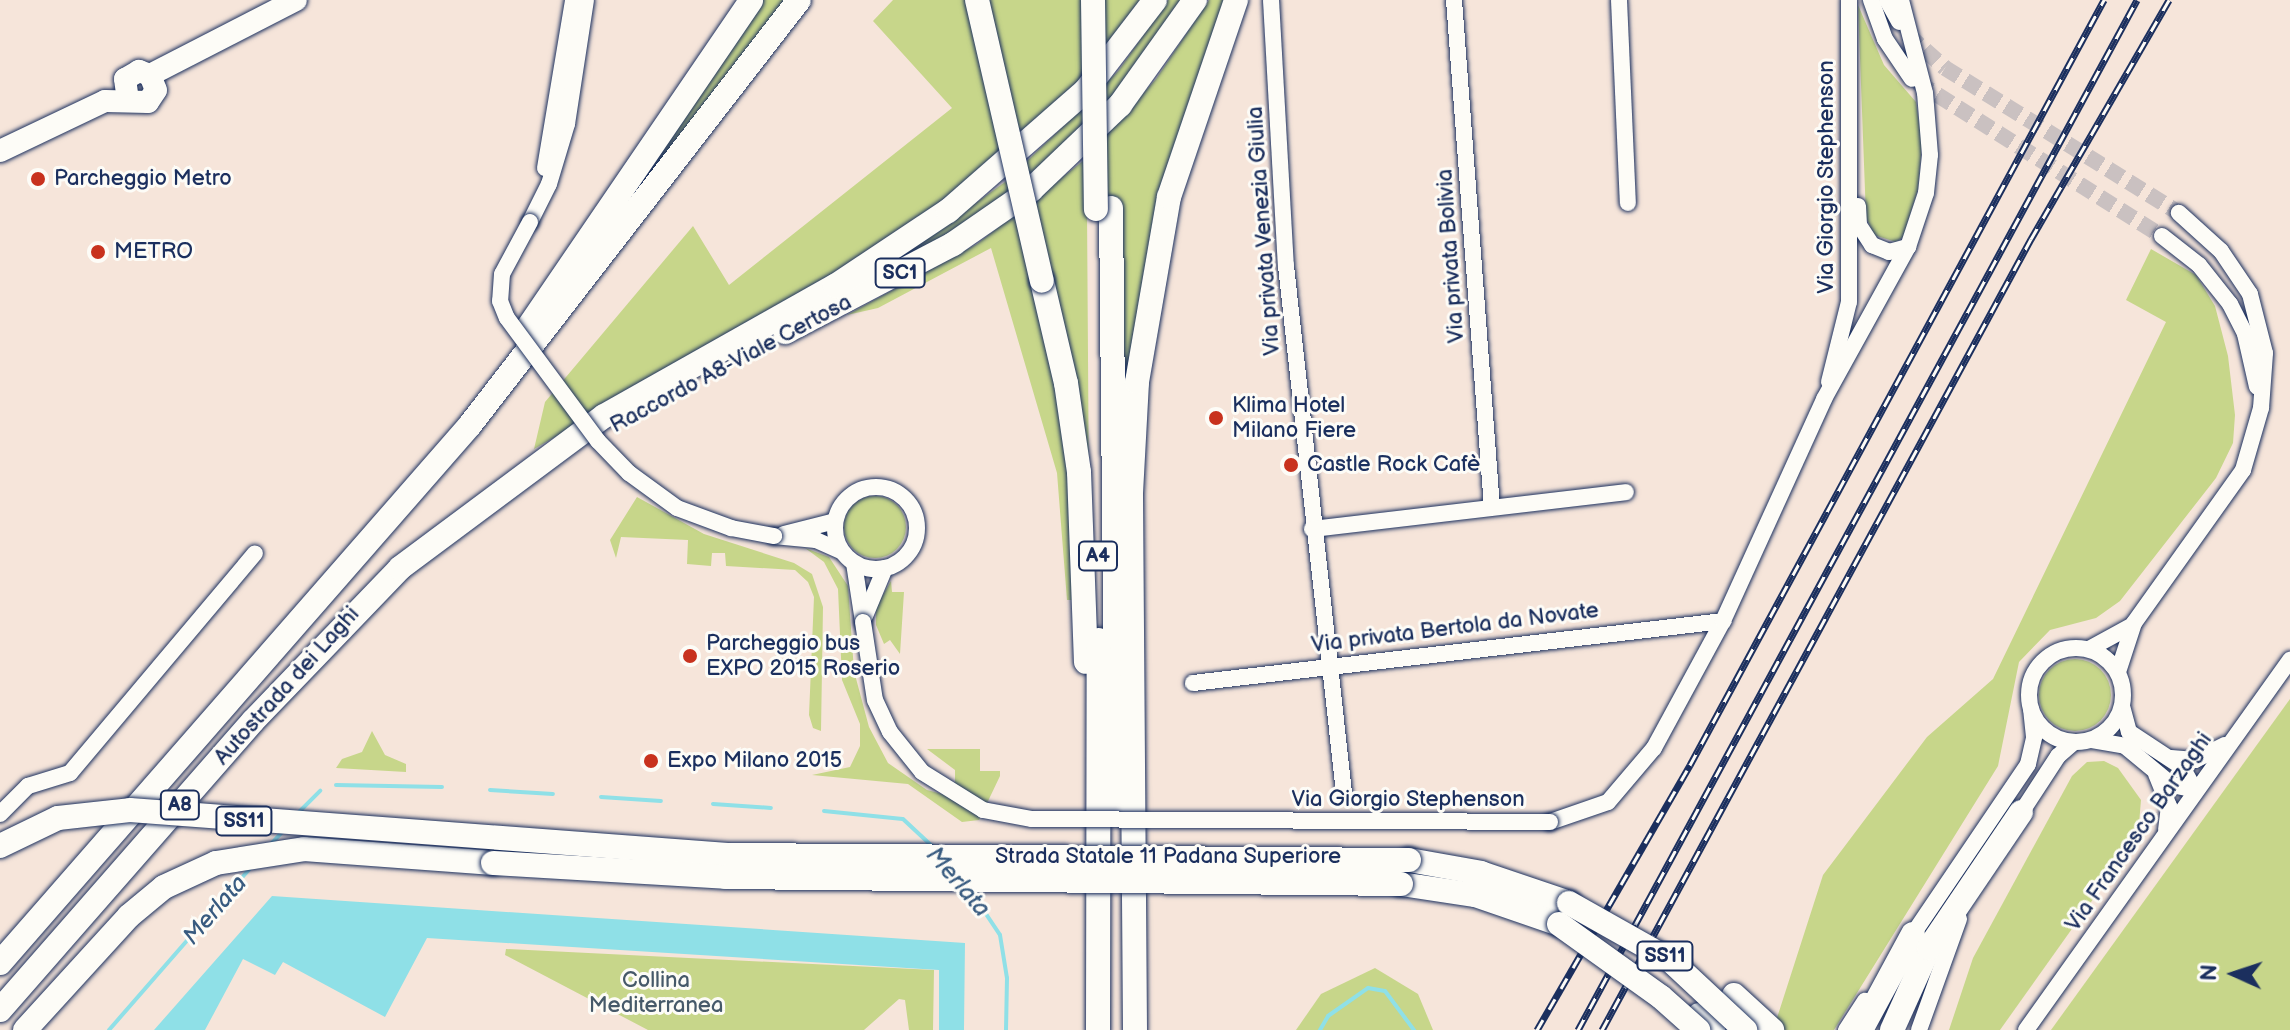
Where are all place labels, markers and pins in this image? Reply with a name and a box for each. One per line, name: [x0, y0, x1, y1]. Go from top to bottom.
place label: Parcheggio Metro: [54, 166, 232, 192]
marker: Parcheggio Metro: [29, 170, 47, 188]
place label: METRO: [114, 239, 193, 265]
marker: METRO: [89, 243, 107, 261]
place label: Klima Hotel Milano Fiere: [1232, 392, 1356, 444]
marker: Klima Hotel Milano Fiere: [1207, 409, 1225, 427]
place label: Castle Rock Cafè: [1307, 452, 1480, 478]
marker: Castle Rock Cafè: [1282, 456, 1300, 474]
place label: Parcheggio bus EXPO 2015 Roserio: [706, 630, 900, 682]
marker: Parcheggio bus EXPO 2015 Roserio: [681, 647, 699, 665]
place label: Expo Milano 2015: [667, 748, 842, 774]
marker: Expo Milano 2015: [642, 752, 660, 770]

